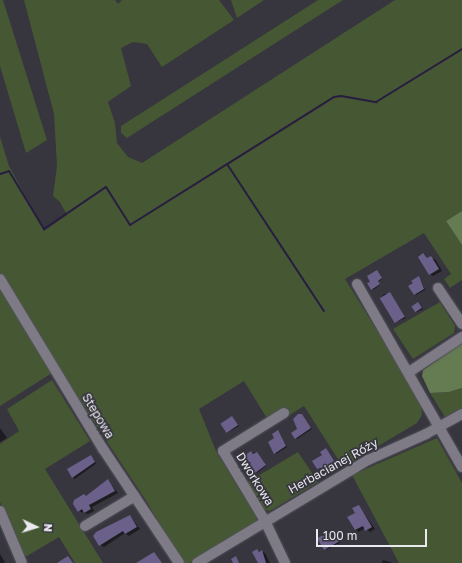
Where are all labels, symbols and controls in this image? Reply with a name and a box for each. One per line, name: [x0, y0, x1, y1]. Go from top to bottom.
street label: Stepowa: [79, 391, 117, 441]
street label: Herbacianej Róży: [286, 435, 380, 497]
street label: Dworkowa: [233, 450, 277, 508]
north arrow: [16, 507, 56, 547]
scale bar: [318, 521, 429, 547]
text: N: [42, 523, 55, 533]
text: 100 m: [323, 528, 357, 543]

